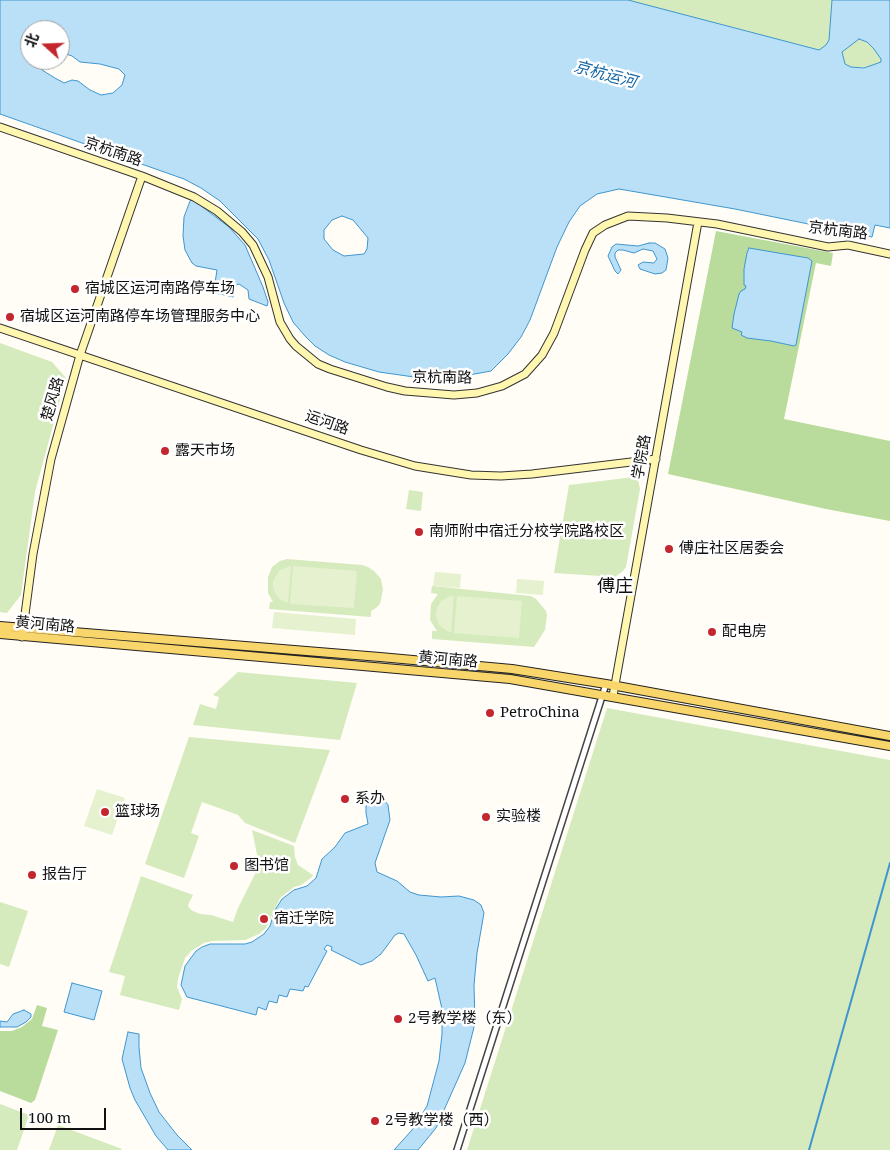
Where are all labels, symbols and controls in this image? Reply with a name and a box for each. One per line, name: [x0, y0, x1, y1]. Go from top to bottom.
north arrow: [20, 20, 70, 70]
text: 北: [20, 30, 43, 50]
water label: 京杭运河: [572, 57, 638, 93]
street label: 京杭南路: [82, 134, 144, 170]
street label: 京杭南路: [807, 218, 869, 244]
place label: 宿城区运河南路停车场: [85, 280, 235, 298]
marker: 宿城区运河南路停车场: [69, 283, 81, 295]
place label: 宿城区运河南路停车场管理服务中心: [20, 308, 260, 326]
marker: 宿城区运河南路停车场管理服务中心: [4, 311, 16, 323]
street label: 京杭南路: [412, 368, 472, 388]
street label: 楚风路: [38, 375, 68, 423]
street label: 运河路: [303, 407, 351, 439]
street label: 学院路: [629, 433, 655, 481]
place label: 露天市场: [175, 442, 235, 460]
marker: 露天市场: [159, 445, 171, 457]
place label: 南师附中宿迁分校学院路校区: [429, 523, 624, 541]
marker: 南师附中宿迁分校学院路校区: [413, 526, 425, 538]
place label: 傅庄社区居委会: [679, 540, 784, 558]
marker: 傅庄社区居委会: [663, 543, 675, 555]
district label: 傅庄: [597, 576, 633, 598]
street label: 黄河南路: [14, 613, 76, 637]
place label: 配电房: [722, 623, 767, 641]
marker: 配电房: [706, 626, 718, 638]
street label: 黄河南路: [417, 648, 479, 672]
place label: PetroChina: [500, 704, 580, 722]
marker: PetroChina: [484, 707, 496, 719]
place label: 系办: [355, 790, 385, 808]
marker: 系办: [339, 793, 351, 805]
place label: 篮球场: [115, 803, 160, 821]
marker: 篮球场: [99, 806, 111, 818]
place label: 实验楼: [496, 808, 541, 826]
marker: 实验楼: [480, 811, 492, 823]
place label: 图书馆: [244, 857, 289, 875]
marker: 图书馆: [228, 860, 240, 872]
place label: 报告厅: [42, 866, 87, 884]
marker: 报告厅: [26, 869, 38, 881]
place label: 宿迁学院: [274, 910, 334, 928]
marker: 宿迁学院: [258, 913, 270, 925]
place label: 2号教学楼（东）: [408, 1010, 521, 1028]
marker: 2号教学楼（东）: [392, 1013, 404, 1025]
scale bar: [22, 1098, 109, 1130]
text: 100 m: [28, 1107, 71, 1127]
place label: 2号教学楼（西）: [385, 1112, 498, 1130]
marker: 2号教学楼（西）: [369, 1115, 381, 1127]

